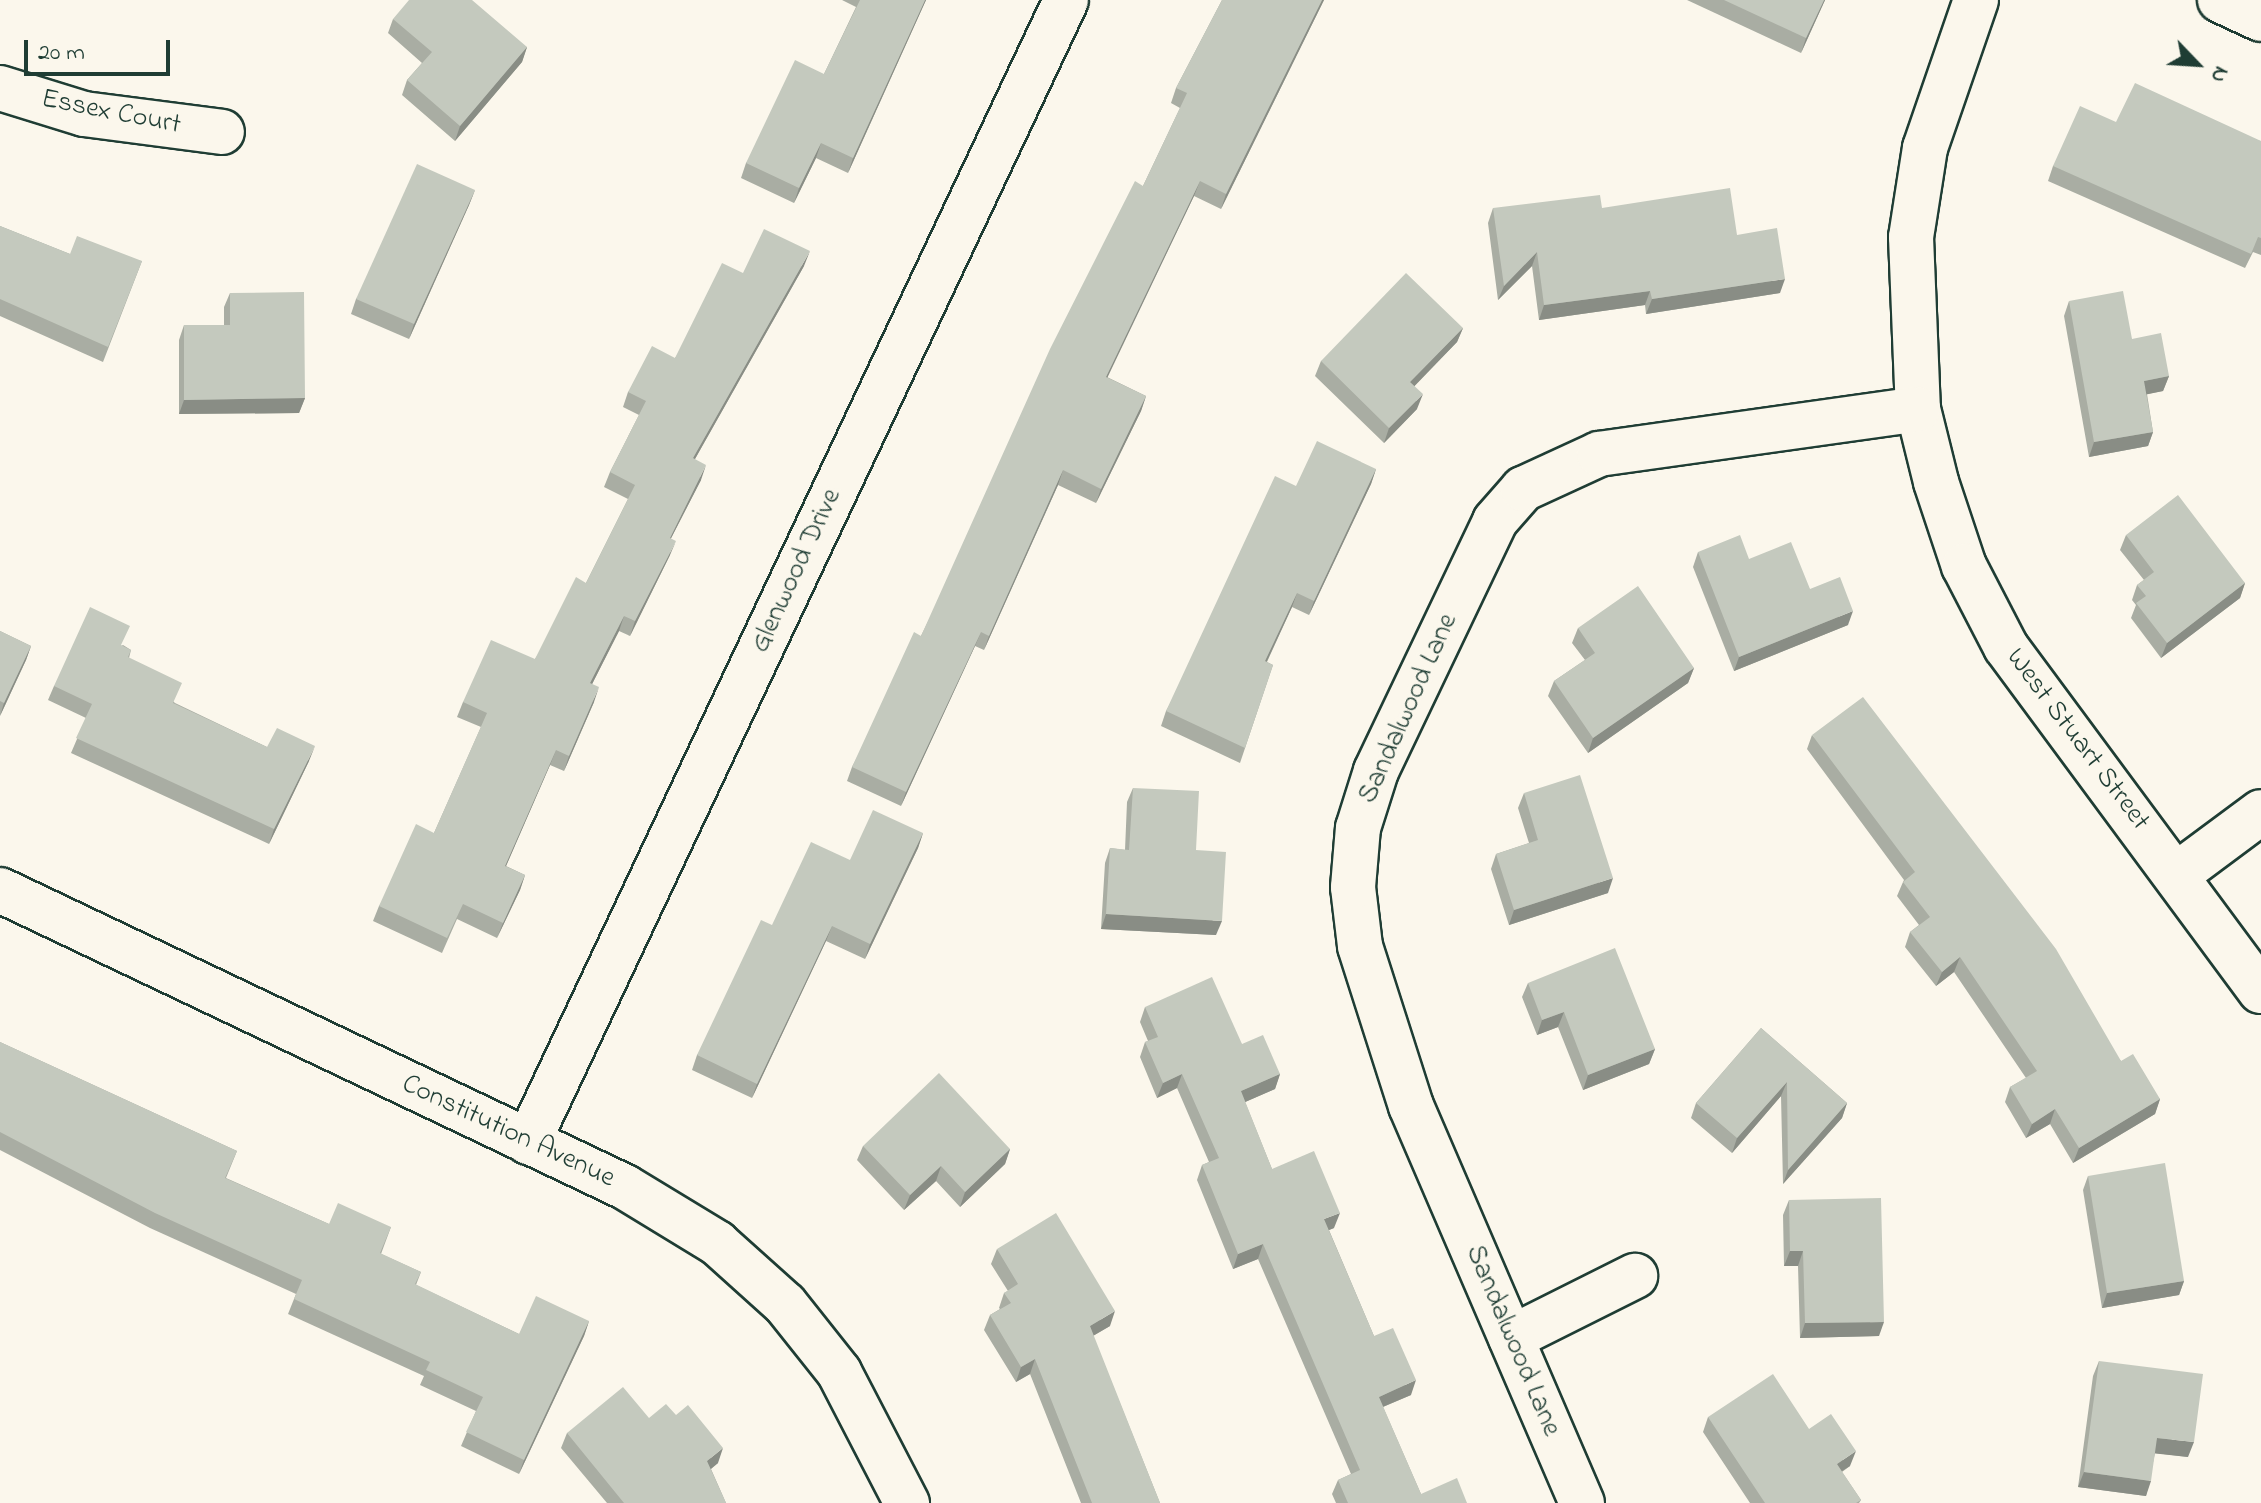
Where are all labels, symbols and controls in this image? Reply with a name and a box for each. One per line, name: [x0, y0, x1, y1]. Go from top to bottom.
scale bar: [28, 24, 174, 74]
north arrow: [2157, 24, 2237, 104]
text: 20 m: [38, 36, 85, 71]
text: N: [2201, 61, 2236, 88]
street label: Essex Court: [38, 83, 184, 143]
street label: Glenwood Drive: [744, 484, 850, 658]
street label: Sandalwood Lane: [1352, 609, 1466, 809]
street label: West Stuart Street: [1998, 642, 2156, 838]
street label: Constitution Avenue: [396, 1068, 620, 1196]
street label: Sandalwood Lane: [1457, 1240, 1567, 1442]

